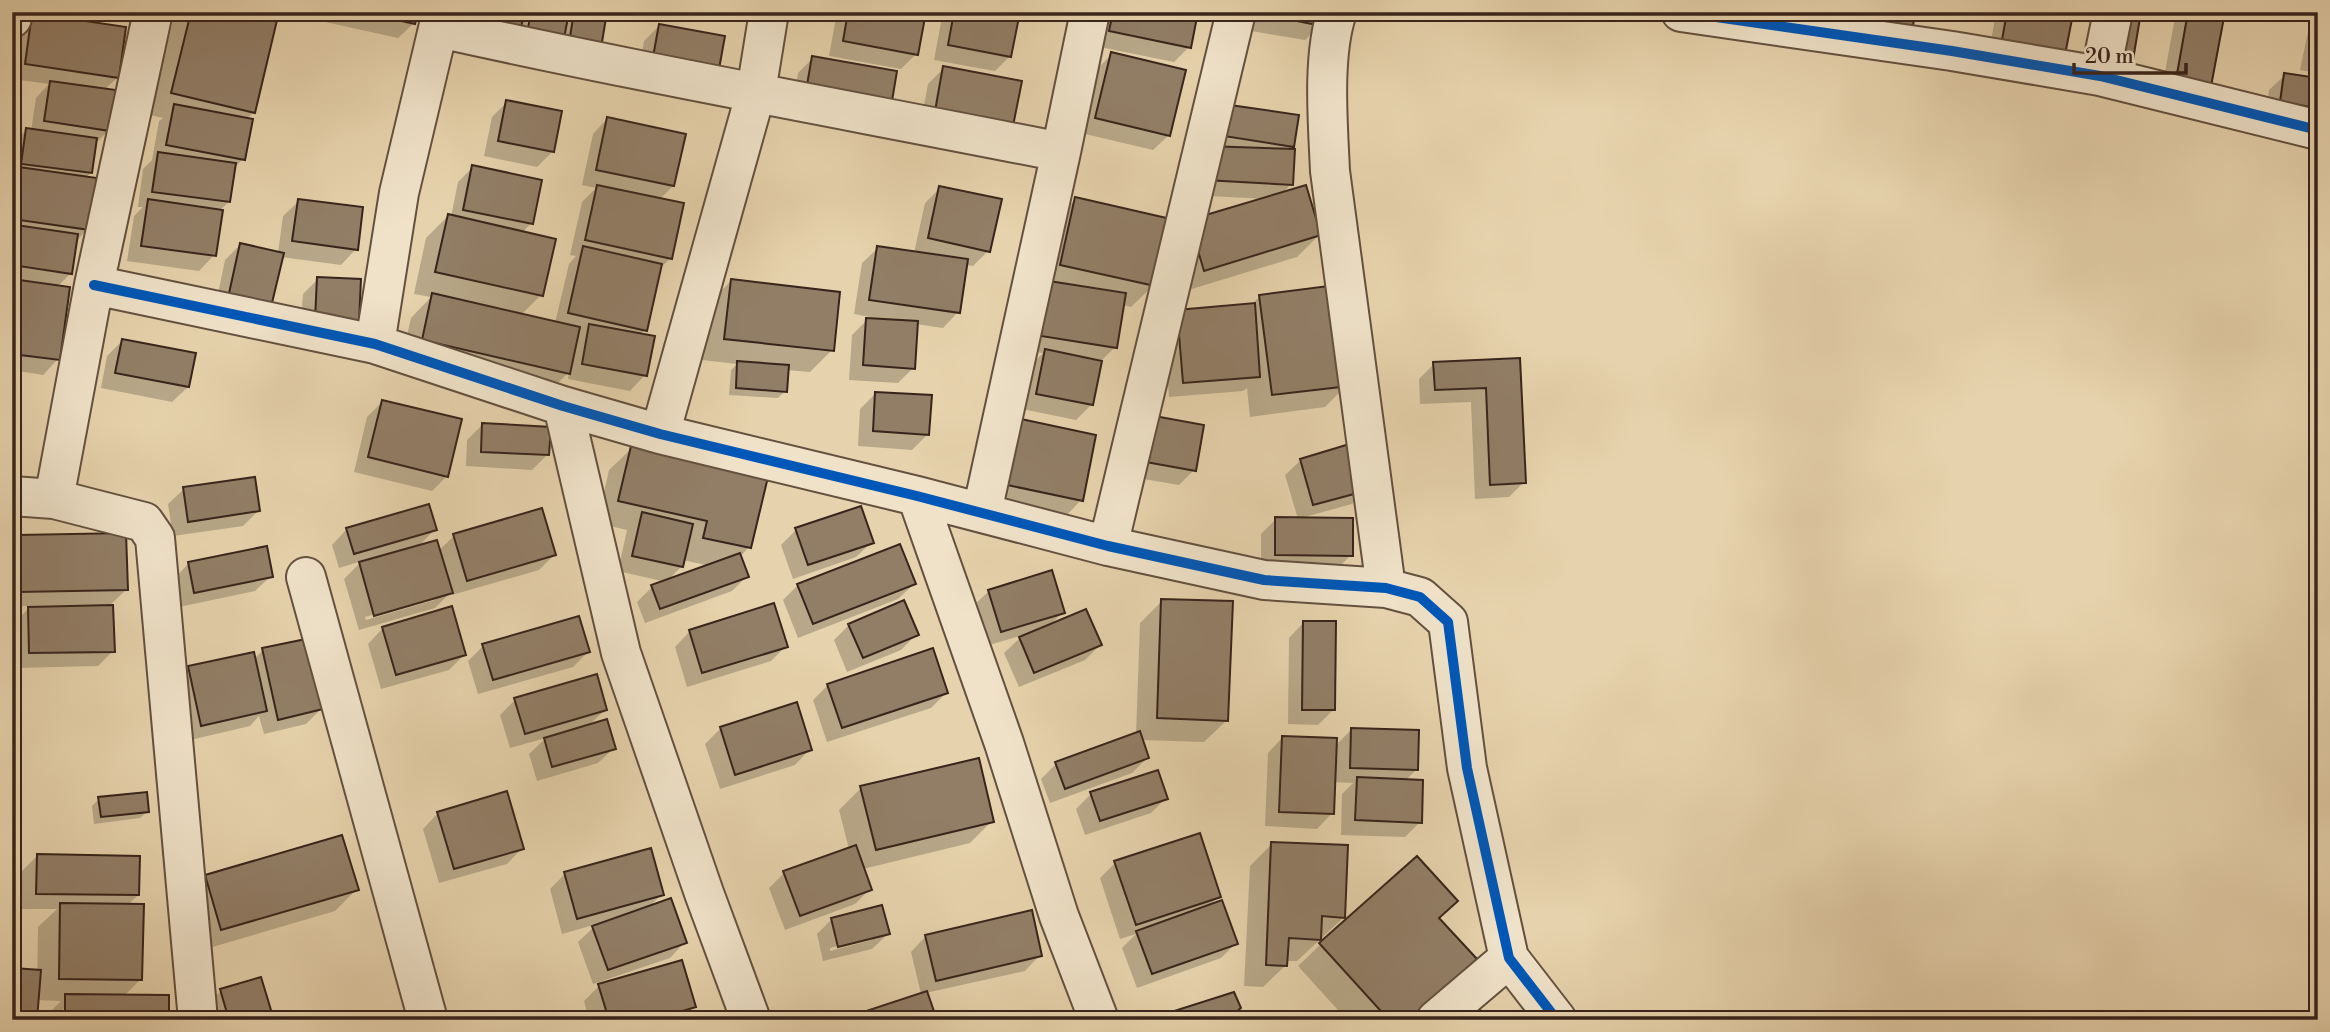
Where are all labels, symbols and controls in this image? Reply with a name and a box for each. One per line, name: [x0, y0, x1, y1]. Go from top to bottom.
scale bar: [2074, 32, 2186, 76]
text: 20 m: [2085, 44, 2134, 70]

